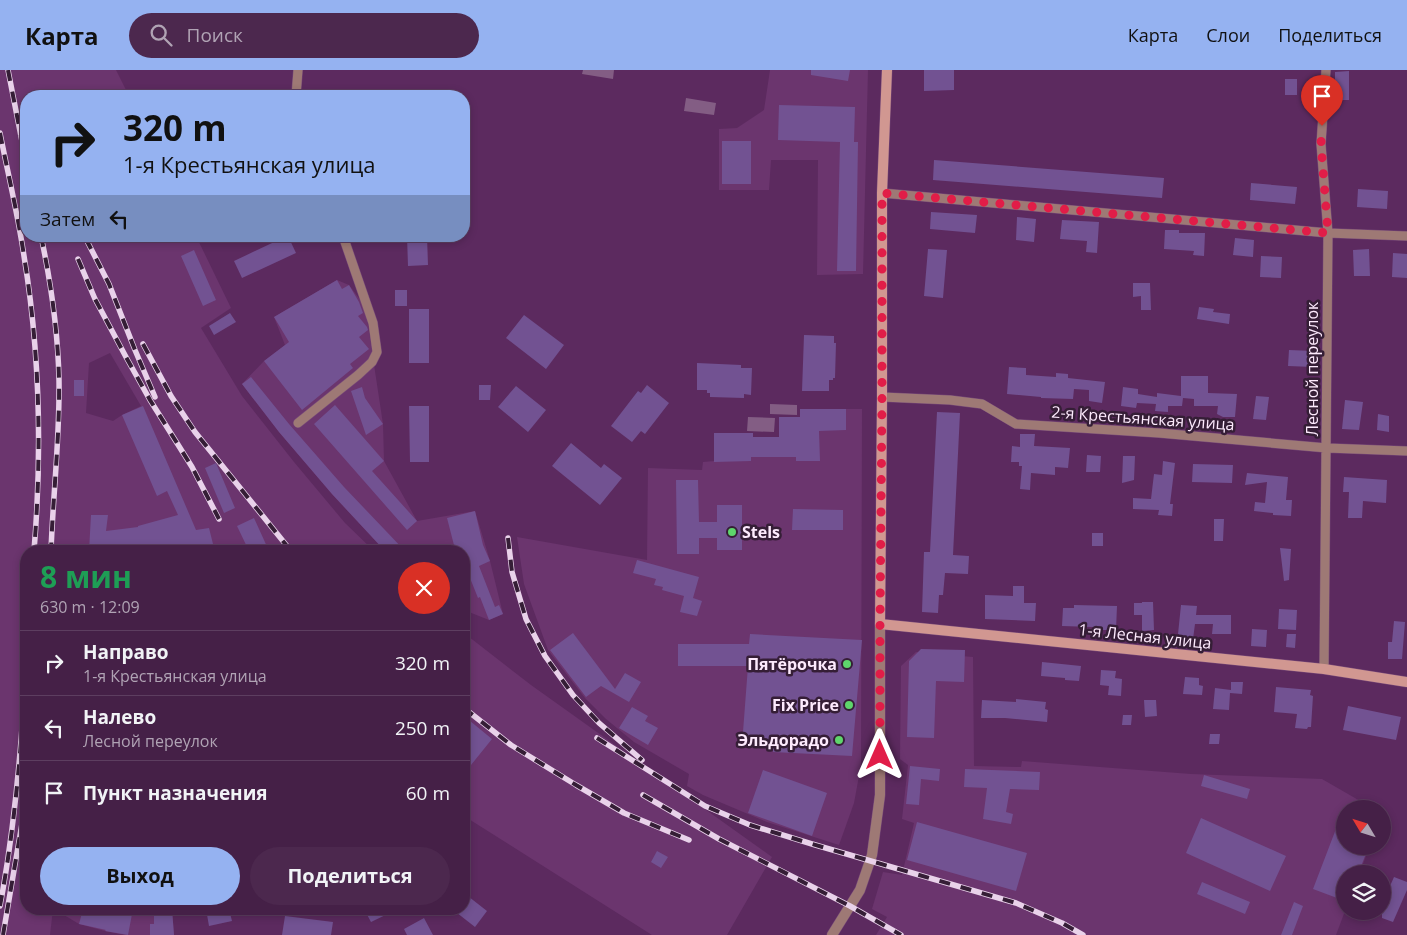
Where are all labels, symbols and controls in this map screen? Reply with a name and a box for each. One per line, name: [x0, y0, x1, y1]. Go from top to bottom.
search box: [129, 13, 479, 58]
text: Карта: [25, 19, 99, 52]
icon: search: [147, 21, 175, 49]
text: Поиск: [187, 22, 243, 48]
text: Карта: [1128, 23, 1178, 47]
text: Слои: [1206, 23, 1250, 47]
text: Поделиться: [1278, 23, 1382, 47]
pin: [1301, 75, 1343, 126]
icon: arrive: [1308, 82, 1336, 110]
text: 320 m: [123, 104, 227, 151]
icon: right: [40, 110, 105, 175]
text: 1-я Крестьянская улица: [123, 149, 375, 179]
icon: left: [105, 205, 133, 233]
text: Затем: [40, 206, 95, 232]
street label: Лесной переулок: [1301, 301, 1323, 436]
street label: 2-я Крестьянская улица: [1051, 401, 1235, 435]
place label: Stels: [742, 521, 780, 543]
marker: Stels: [726, 526, 738, 538]
text: 8 мин: [40, 556, 132, 597]
button: close: [398, 562, 450, 614]
text: 630 m · 12:09: [40, 596, 140, 618]
street label: 1-я Лесная улица: [1077, 618, 1213, 654]
text: Направо: [83, 639, 169, 665]
icon: right: [40, 649, 68, 677]
text: 320 m: [395, 650, 450, 676]
place label: Пятёрочка: [747, 653, 837, 675]
marker: Пятёрочка: [841, 658, 853, 670]
text: 1-я Крестьянская улица: [83, 665, 267, 687]
place label: Fix Price: [772, 694, 839, 716]
marker: Fix Price: [843, 699, 855, 711]
text: Налево: [83, 704, 156, 730]
icon: left: [40, 714, 68, 742]
text: 250 m: [395, 715, 450, 741]
position arrow: [853, 728, 905, 780]
place label: Эльдорадо: [737, 729, 829, 751]
text: Лесной переулок: [83, 730, 218, 752]
marker: Эльдорадо: [833, 734, 845, 746]
icon: arrive: [40, 779, 68, 807]
text: Пункт назначения: [83, 780, 268, 806]
text: 60 m: [406, 780, 450, 806]
north arrow: [1336, 800, 1391, 855]
map controls: [1336, 800, 1391, 920]
button: Выход: [40, 847, 240, 905]
button: Поделиться: [250, 847, 450, 905]
button: layers: [1336, 865, 1391, 920]

